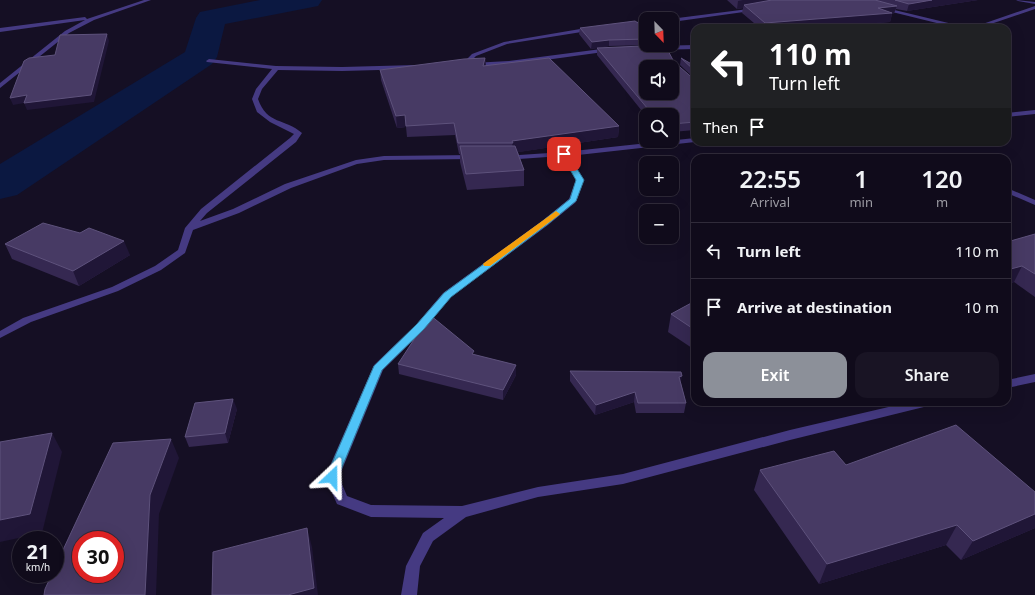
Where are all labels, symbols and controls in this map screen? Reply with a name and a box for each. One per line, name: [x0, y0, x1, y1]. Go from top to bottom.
north arrow: [639, 12, 679, 52]
map controls: [639, 12, 679, 244]
text: 110 m: [769, 35, 852, 73]
icon: left: [703, 40, 755, 92]
button: sound: [639, 60, 679, 100]
text: Turn left: [769, 71, 840, 95]
button: search: [639, 108, 679, 148]
icon: arrive: [746, 116, 768, 138]
text: Then: [703, 117, 738, 137]
pin: [547, 137, 581, 171]
icon: arrive: [553, 143, 575, 165]
button: +: [639, 156, 679, 196]
text: 22:55: [739, 162, 801, 195]
text: 1: [854, 162, 868, 195]
text: 120: [921, 162, 963, 195]
text: Arrival: [750, 193, 790, 211]
text: min: [849, 193, 873, 211]
text: m: [936, 193, 948, 211]
button: −: [639, 204, 679, 244]
icon: left: [703, 240, 725, 262]
text: Turn left: [737, 241, 801, 261]
text: 110 m: [955, 241, 999, 261]
icon: arrive: [703, 296, 725, 318]
text: Arrive at destination: [737, 297, 892, 317]
text: 10 m: [964, 297, 999, 317]
button: Exit: [703, 352, 847, 398]
button: Share: [855, 352, 999, 398]
position arrow: [311, 456, 353, 498]
speed limit sign: 30: [72, 531, 124, 583]
text: 21: [27, 538, 49, 565]
text: km/h: [26, 560, 50, 574]

